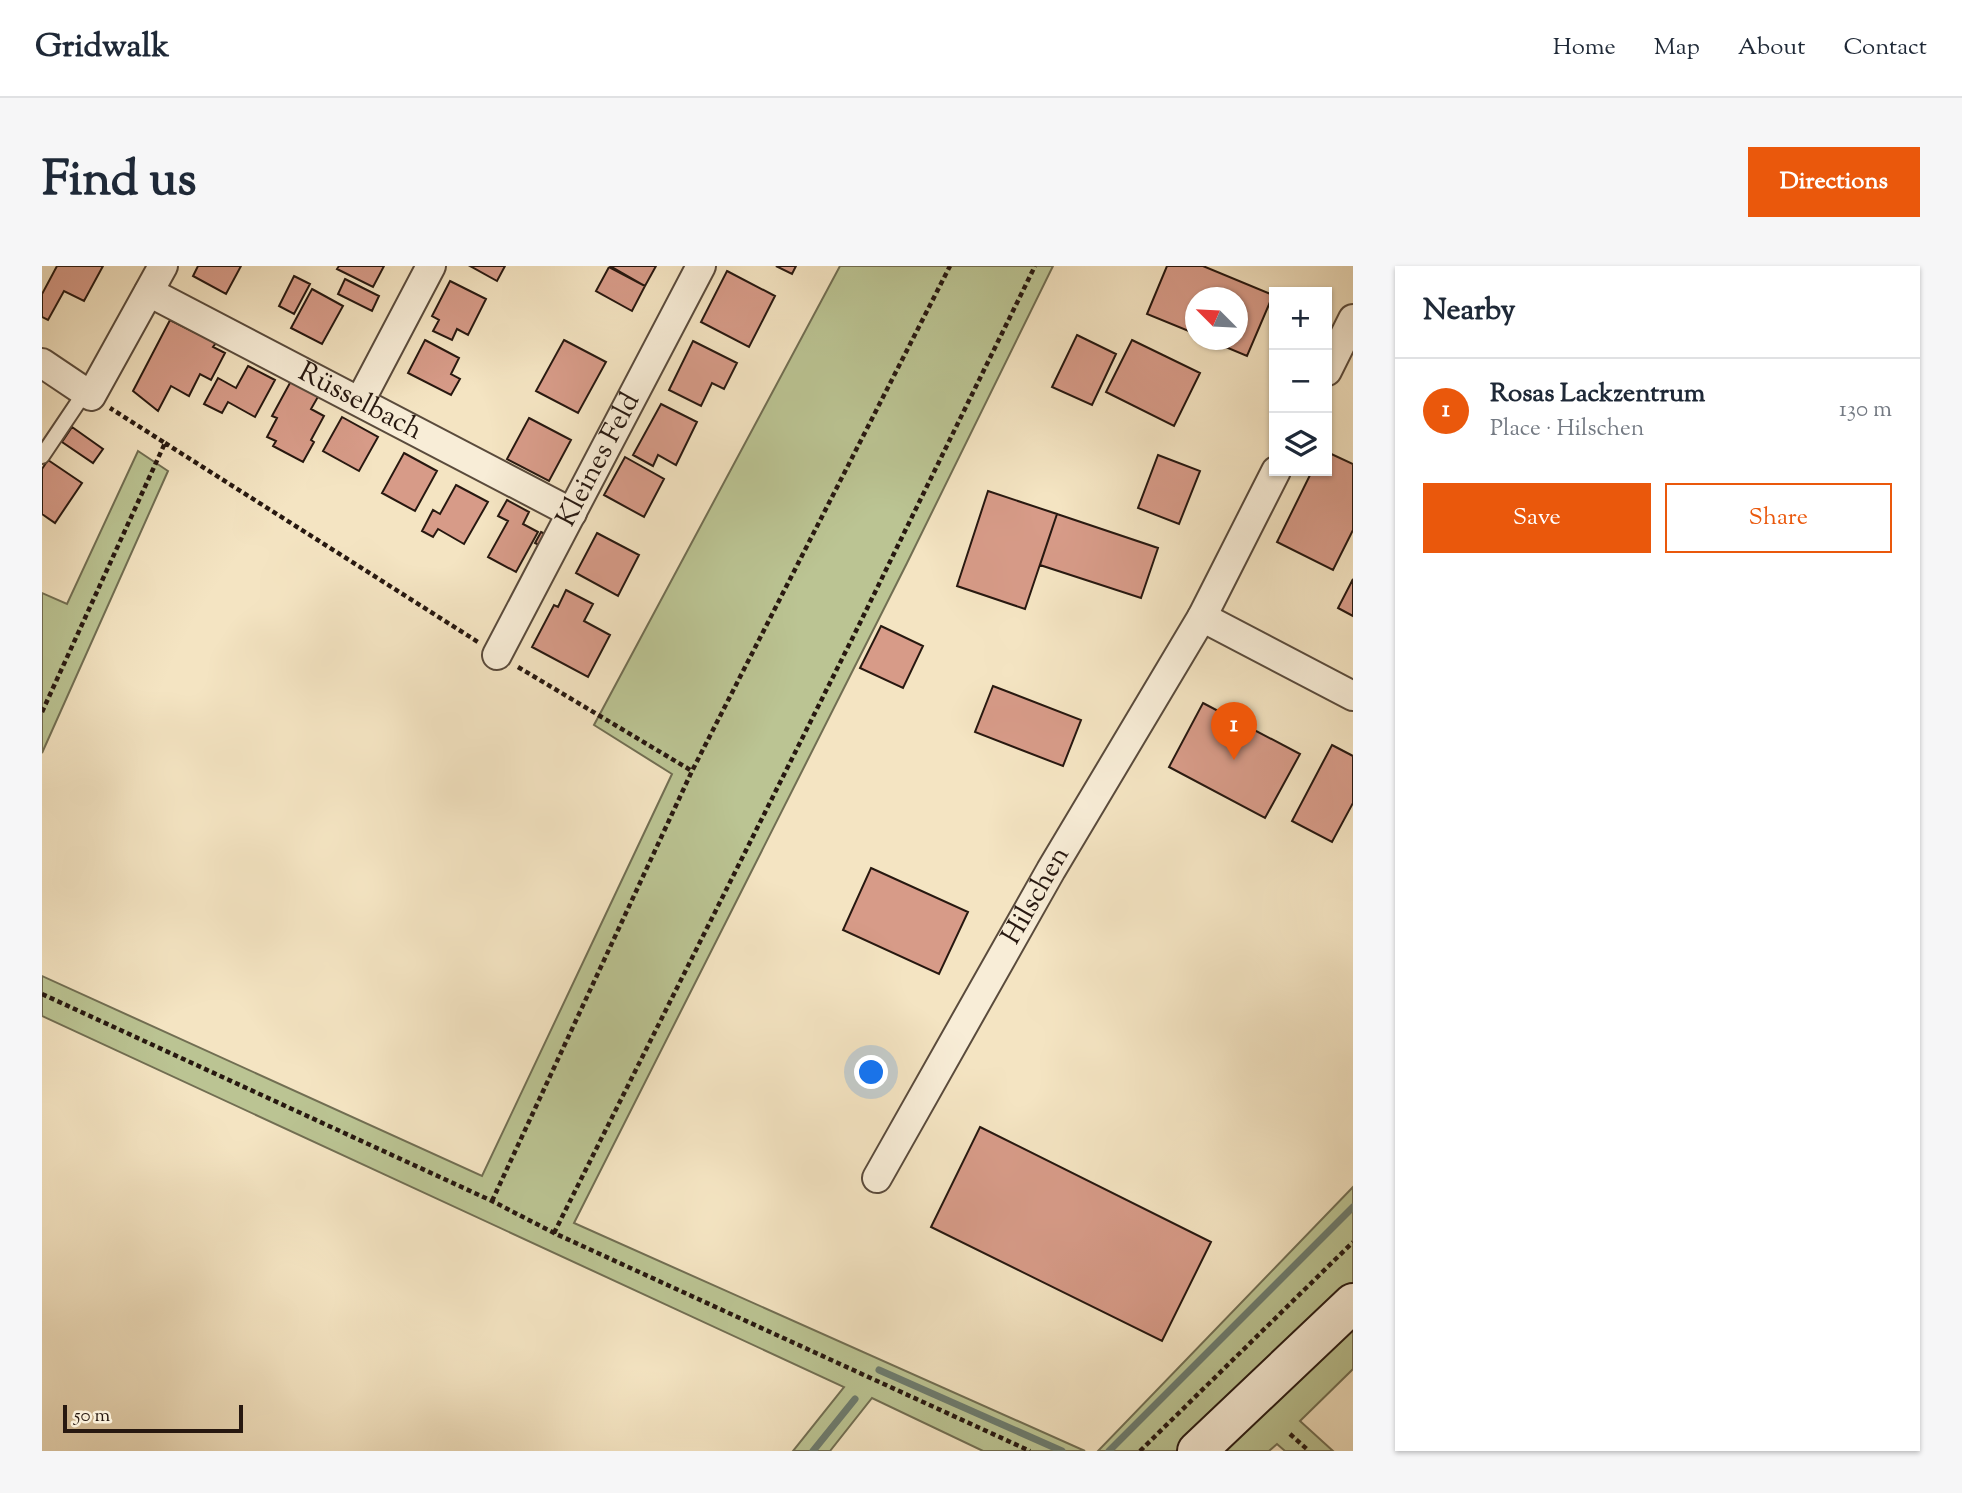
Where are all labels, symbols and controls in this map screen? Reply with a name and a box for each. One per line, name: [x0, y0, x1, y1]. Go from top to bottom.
text: Gridwalk: [35, 24, 169, 72]
text: Home: [1553, 31, 1616, 65]
text: Map: [1654, 31, 1700, 65]
text: About: [1738, 31, 1805, 65]
text: Contact: [1843, 31, 1927, 65]
text: Find us: [42, 147, 196, 217]
button: Directions: [1748, 147, 1920, 217]
north arrow: [1185, 287, 1248, 350]
map controls: [1269, 287, 1332, 476]
button: +: [1269, 287, 1332, 350]
text: Nearby: [1423, 290, 1515, 333]
button: −: [1269, 350, 1332, 413]
street label: Rüsselbach: [291, 353, 429, 451]
text: Rosas Lackzentrum: [1490, 376, 1705, 413]
street label: Kleines Feld: [547, 386, 651, 534]
text: 1: [1442, 394, 1450, 427]
text: 130 m: [1839, 394, 1892, 427]
button: layers: [1269, 413, 1332, 476]
text: Place · Hilschen: [1490, 413, 1644, 446]
button: Save: [1423, 483, 1651, 553]
button: Share: [1665, 483, 1892, 553]
pin: 1: [1211, 702, 1257, 760]
street label: Hilschen: [993, 839, 1080, 952]
your location: [854, 1055, 888, 1089]
scale bar: [63, 1402, 243, 1434]
text: 50 m: [74, 1403, 110, 1430]

